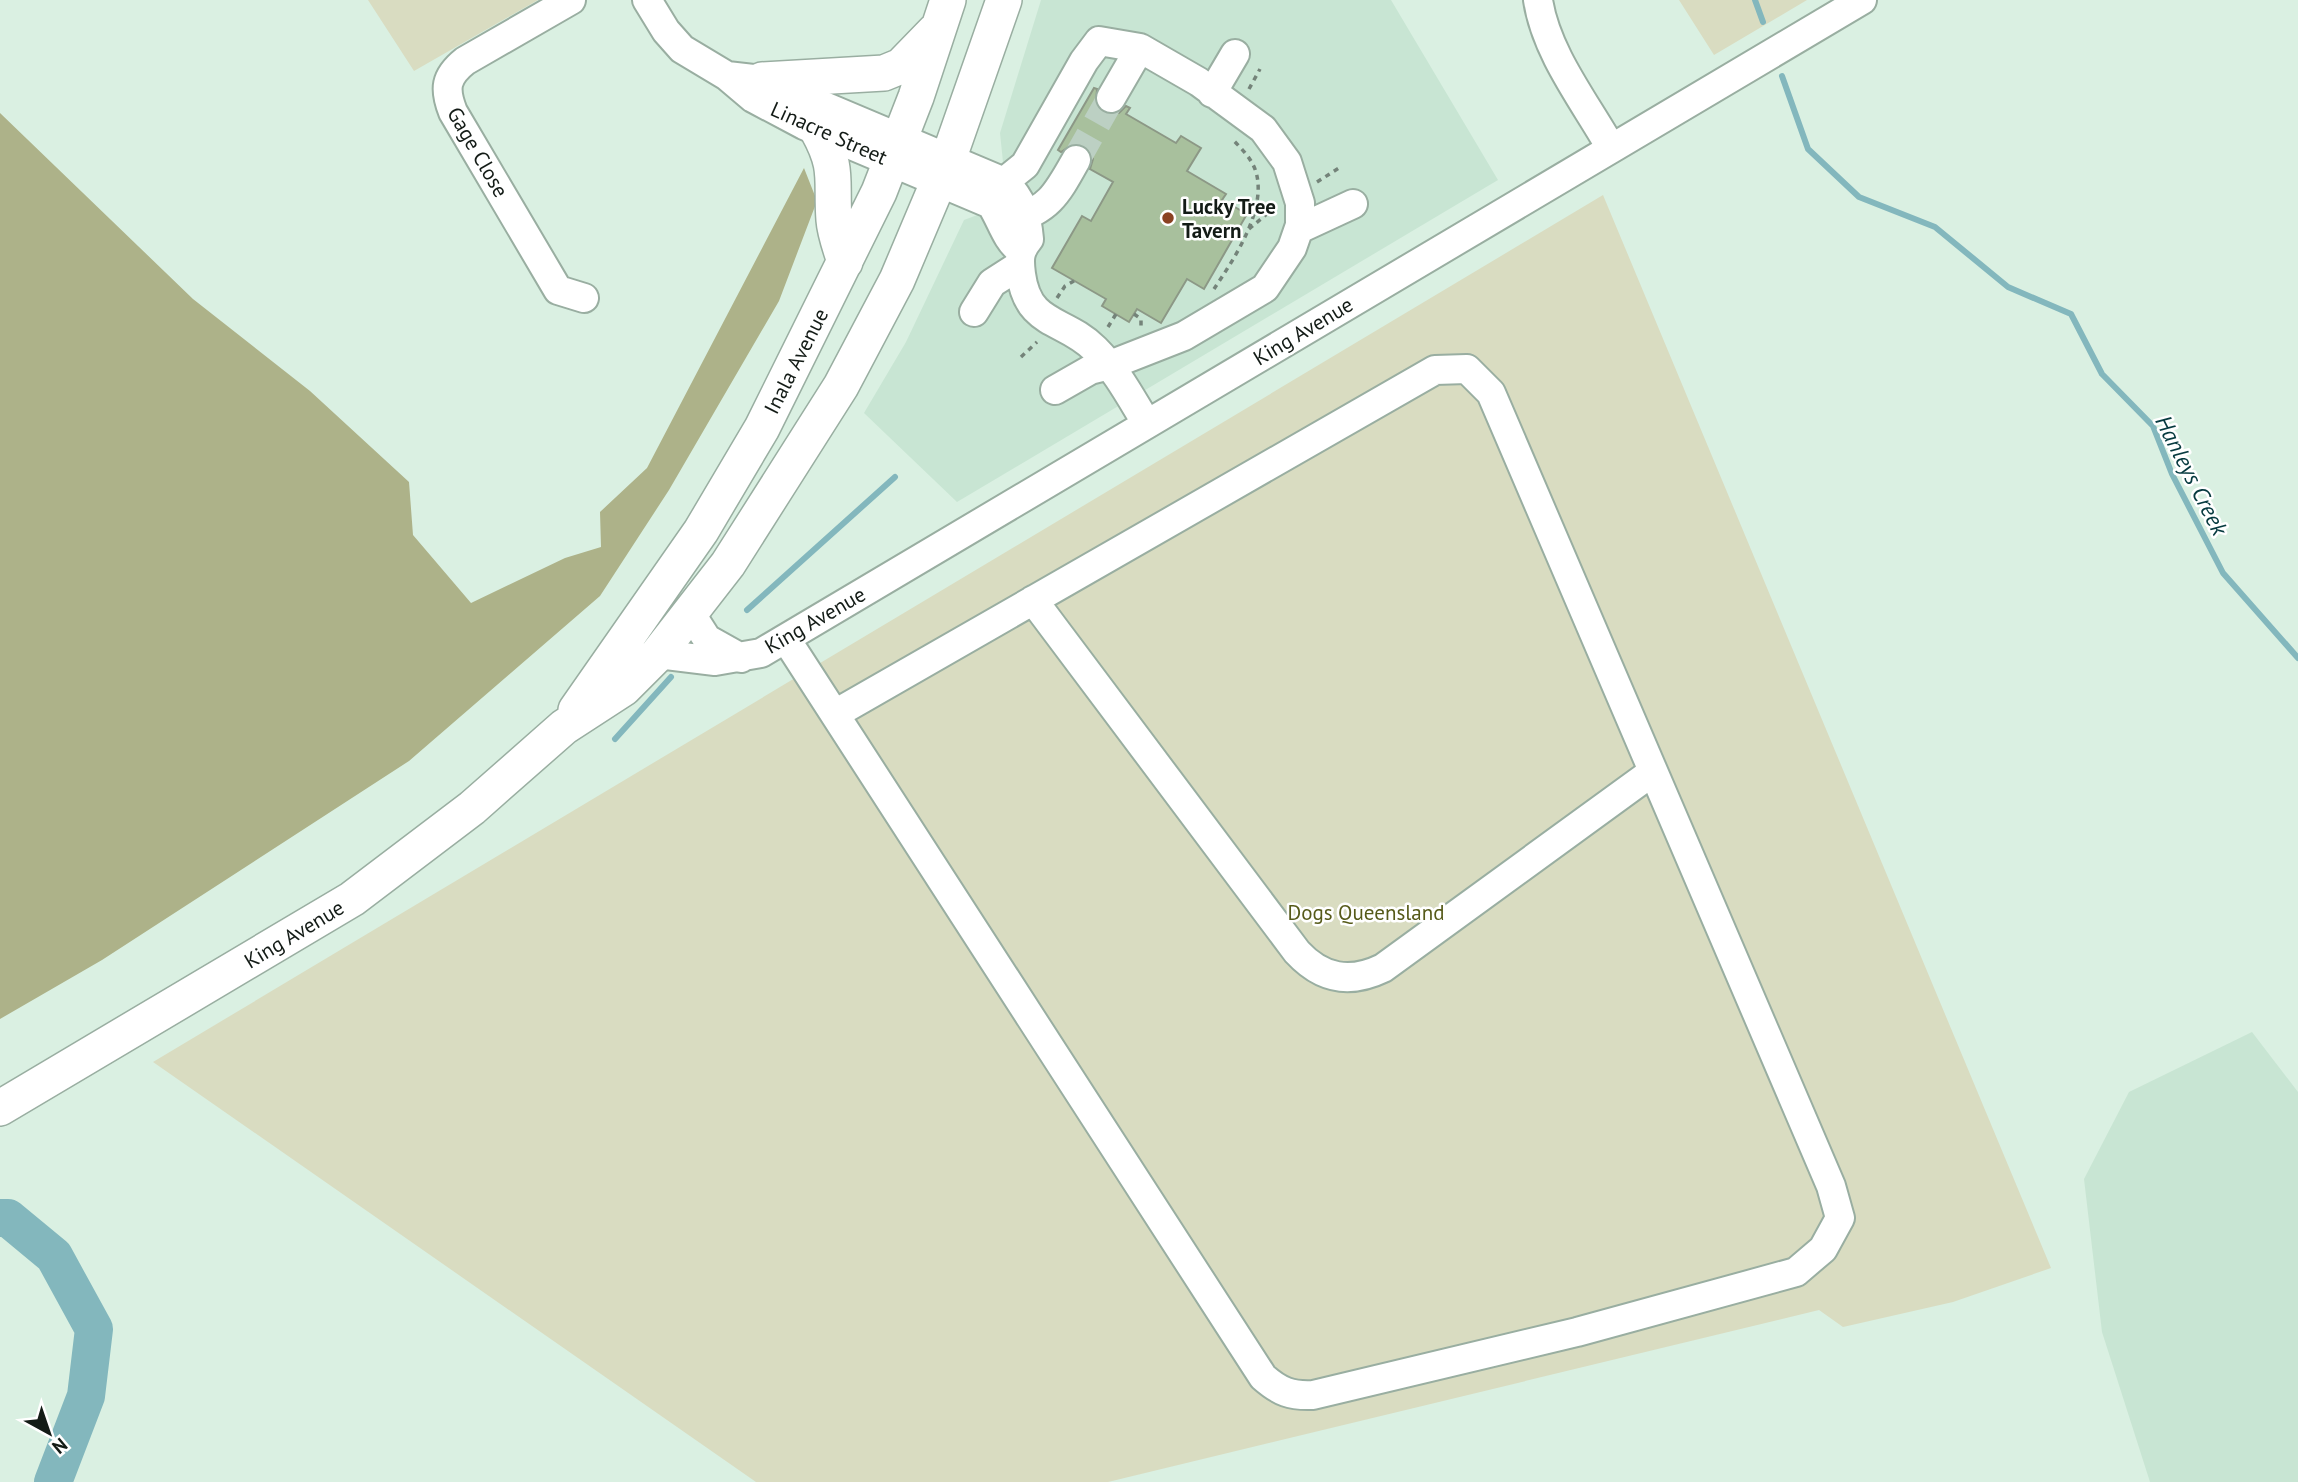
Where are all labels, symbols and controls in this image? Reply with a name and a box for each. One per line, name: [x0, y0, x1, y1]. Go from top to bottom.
street label: Linacre Street: [766, 95, 892, 171]
street label: Gage Close: [441, 102, 515, 202]
place label: Lucky Tree Tavern: [1182, 193, 1276, 244]
marker: Lucky Tree Tavern: [1160, 210, 1176, 226]
street label: King Avenue: [1248, 291, 1358, 371]
street label: Inala Avenue: [758, 304, 834, 418]
water label: Hanleys Creek: [2149, 410, 2235, 541]
street label: King Avenue: [760, 580, 870, 660]
street label: King Avenue: [239, 894, 349, 974]
park label: Dogs Queensland: [1287, 899, 1445, 926]
north arrow: [14, 1398, 84, 1468]
text: N: [47, 1433, 72, 1459]

